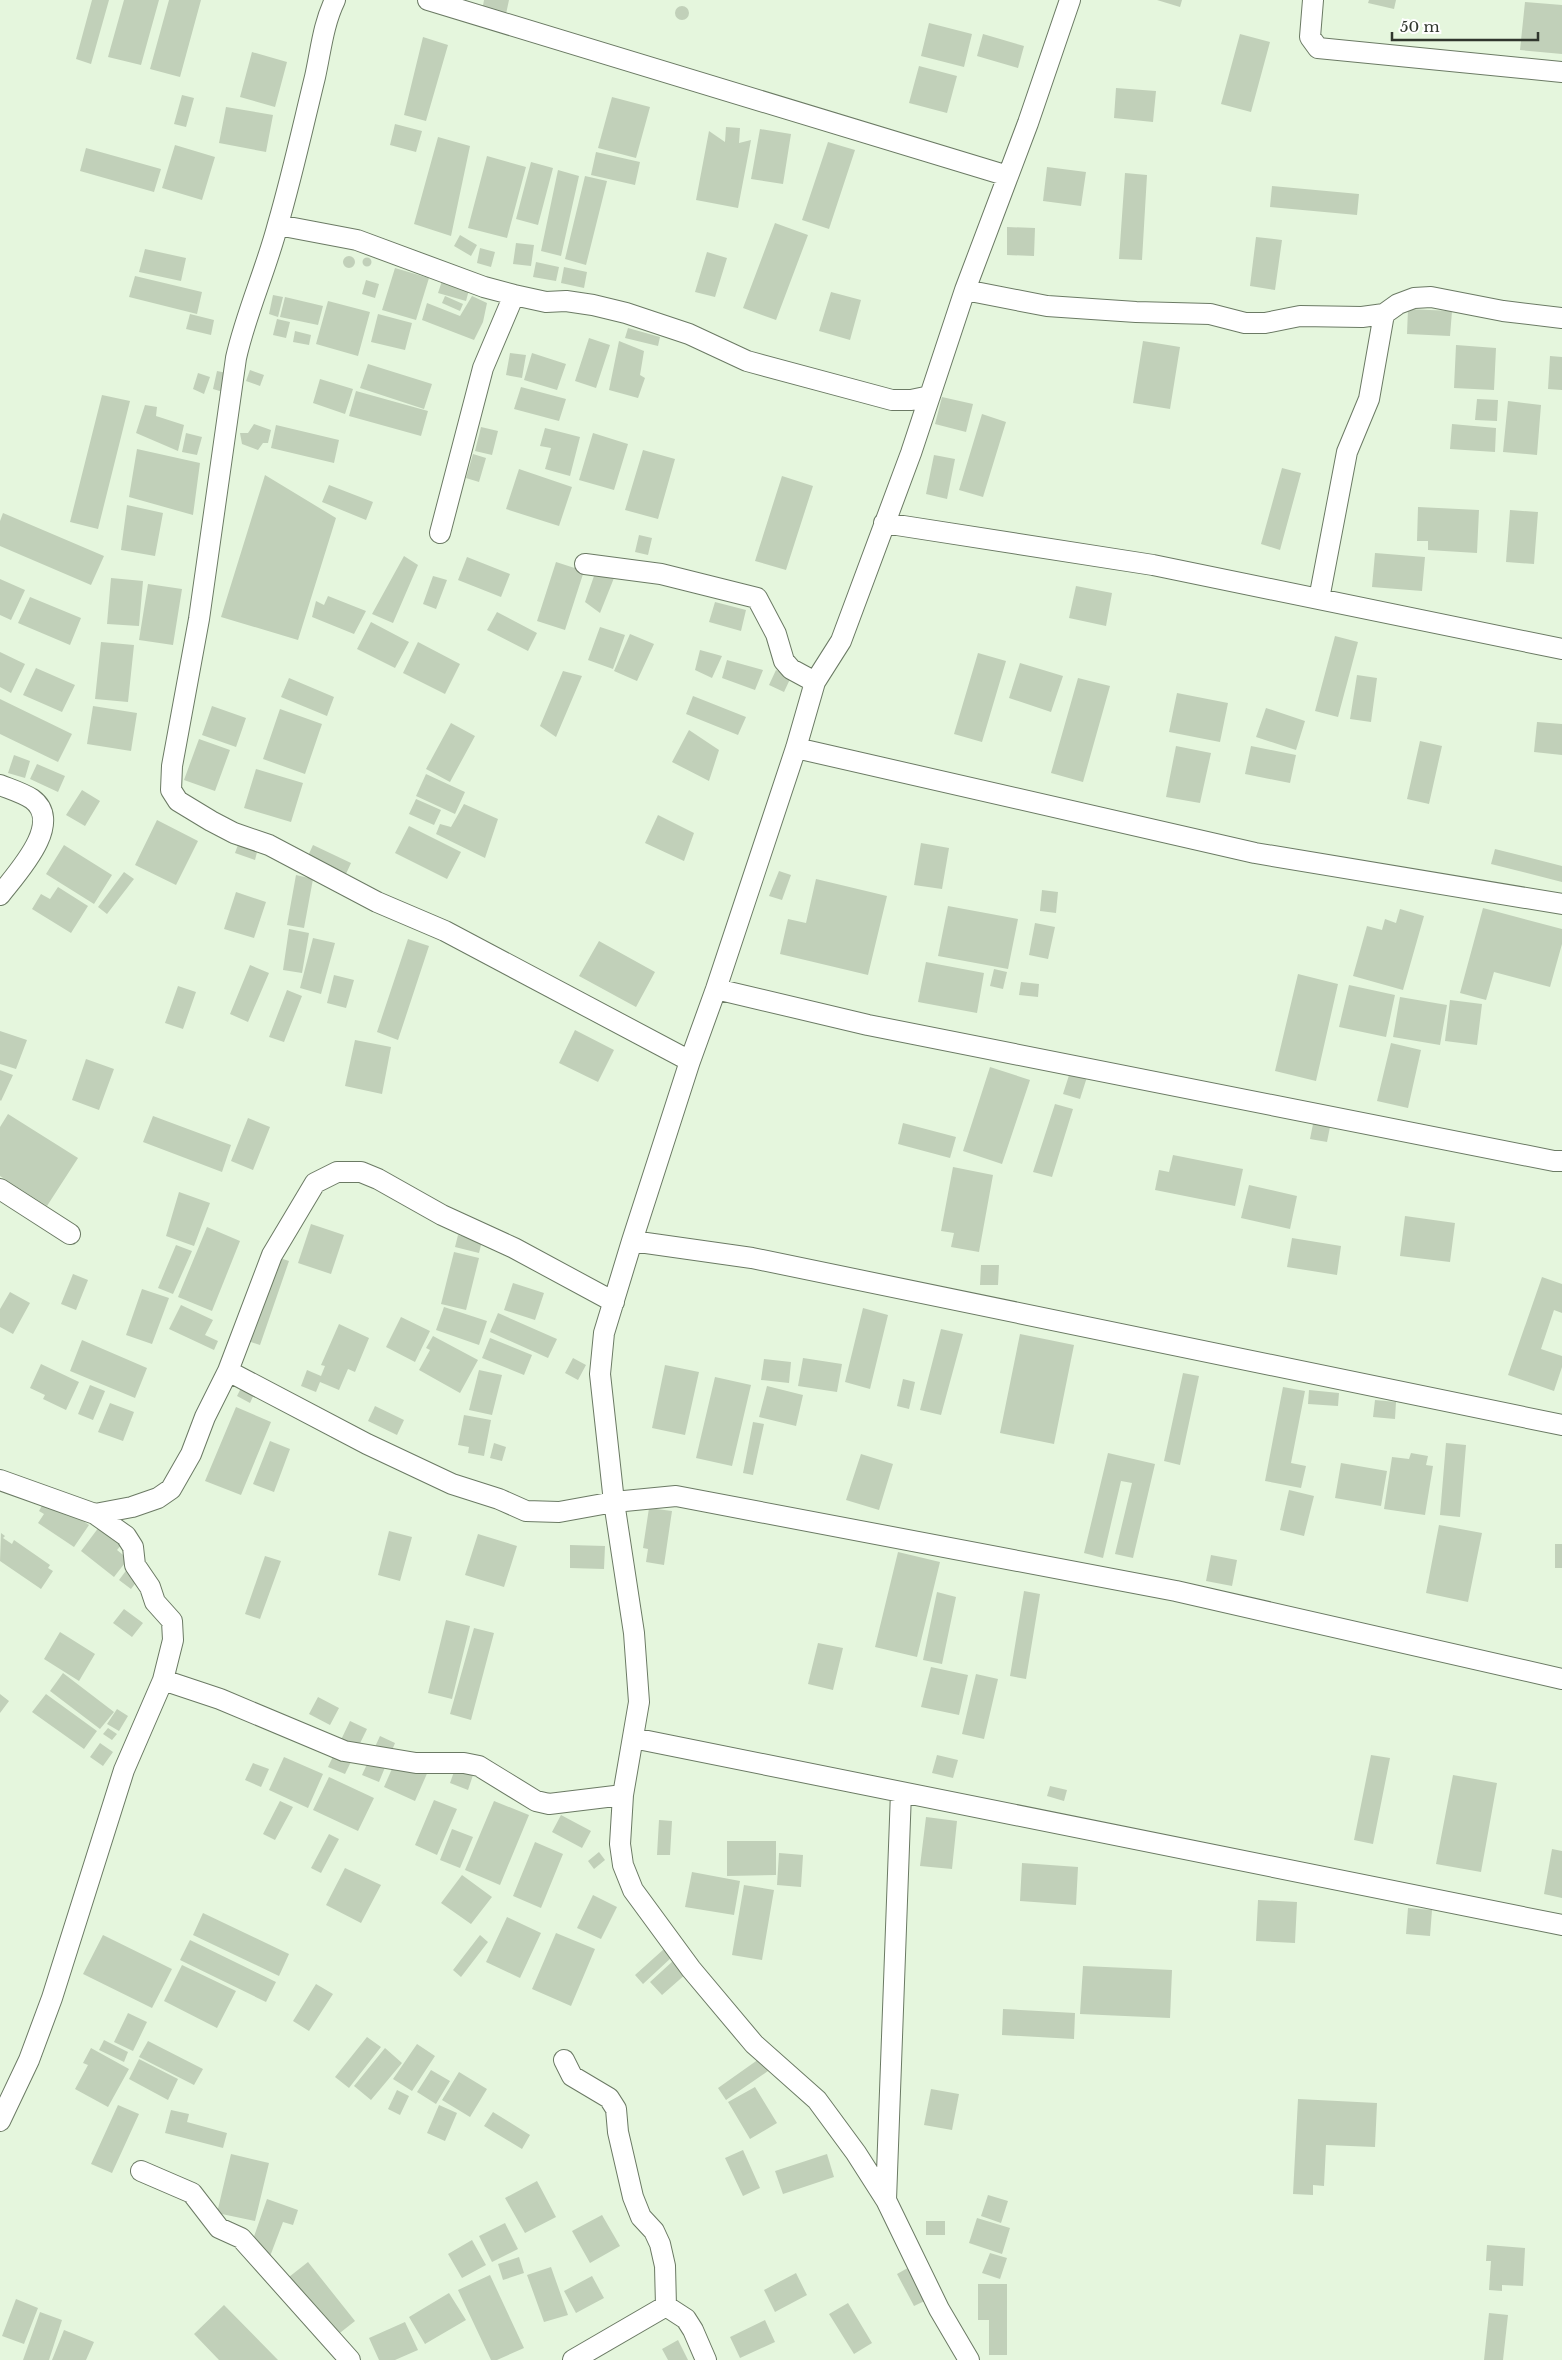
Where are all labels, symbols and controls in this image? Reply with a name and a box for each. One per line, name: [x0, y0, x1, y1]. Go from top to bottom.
scale bar: [1392, 10, 1538, 42]
text: 50 m: [1400, 17, 1440, 36]

